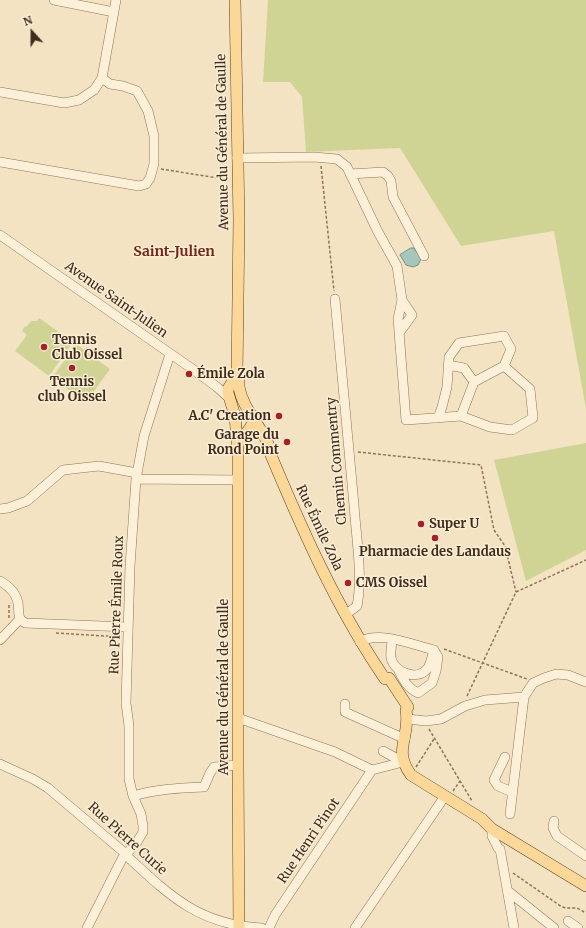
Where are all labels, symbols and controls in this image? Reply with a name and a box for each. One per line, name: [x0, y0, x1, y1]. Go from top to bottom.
north arrow: [12, 12, 52, 52]
text: N: [21, 13, 34, 29]
street label: Avenue du Général de Gaulle: [214, 54, 232, 230]
district label: Saint-Julien: [133, 244, 215, 260]
street label: Avenue Saint-Julien: [62, 259, 170, 341]
place label: Tennis Club Oissel: [52, 332, 122, 363]
marker: Tennis Club Oissel: [39, 342, 49, 352]
marker: Tennis club Oissel: [67, 363, 77, 373]
place label: Émile Zola: [197, 366, 265, 382]
marker: Émile Zola: [184, 369, 194, 379]
place label: Tennis club Oissel: [38, 374, 106, 405]
street label: Chemin Commentry: [324, 396, 350, 526]
place label: A.C' Creation: [188, 408, 271, 424]
marker: A.C' Creation: [274, 411, 284, 421]
place label: Garage du Rond Point: [207, 427, 279, 458]
marker: Garage du Rond Point: [282, 437, 292, 447]
street label: Rue Émile Zola: [292, 483, 346, 573]
place label: Super U: [429, 516, 479, 532]
marker: Super U: [416, 519, 426, 529]
marker: Pharmacie des Landaus: [430, 533, 440, 543]
street label: Rue Pierre Émile Roux: [107, 535, 127, 675]
place label: Pharmacie des Landaus: [359, 544, 511, 560]
place label: CMS Oissel: [356, 575, 427, 591]
marker: CMS Oissel: [343, 578, 353, 588]
street label: Avenue du Général de Gaulle: [216, 599, 232, 775]
street label: Rue Henri Pinot: [275, 795, 343, 887]
street label: Rue Pierre Curie: [84, 800, 170, 878]

